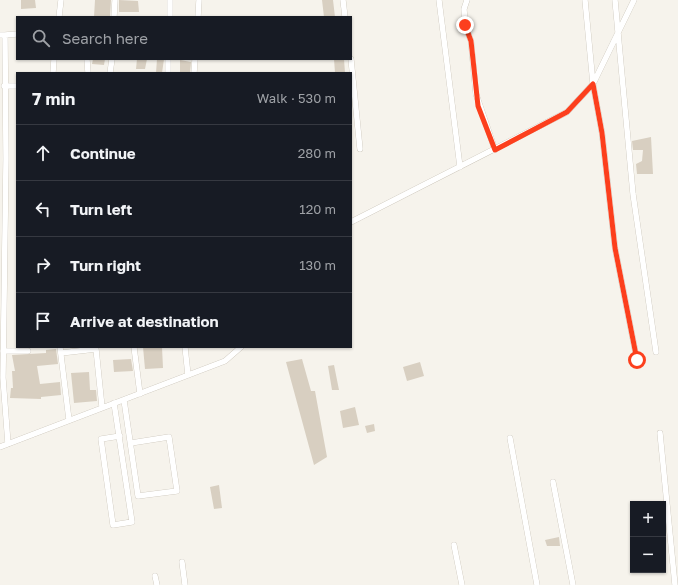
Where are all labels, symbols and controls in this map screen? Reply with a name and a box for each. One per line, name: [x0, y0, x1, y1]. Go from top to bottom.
search box: [16, 16, 352, 60]
route end: [456, 16, 474, 34]
icon: search: [30, 27, 52, 49]
text: Search here: [62, 29, 148, 47]
text: 7 min: [32, 88, 75, 109]
text: Walk · 530 m: [257, 90, 336, 106]
icon: ahead: [32, 142, 54, 164]
text: Continue: [70, 144, 136, 162]
text: 280 m: [298, 145, 336, 161]
icon: left: [32, 198, 54, 220]
text: Turn left: [70, 200, 132, 218]
text: 120 m: [299, 201, 336, 217]
icon: right: [32, 254, 54, 276]
text: Turn right: [70, 256, 141, 274]
text: 130 m: [299, 257, 336, 273]
icon: arrive: [32, 310, 54, 332]
text: Arrive at destination: [70, 312, 219, 330]
route start: [628, 351, 646, 369]
map controls: [630, 501, 666, 573]
button: +: [630, 501, 666, 537]
button: −: [630, 537, 666, 573]

